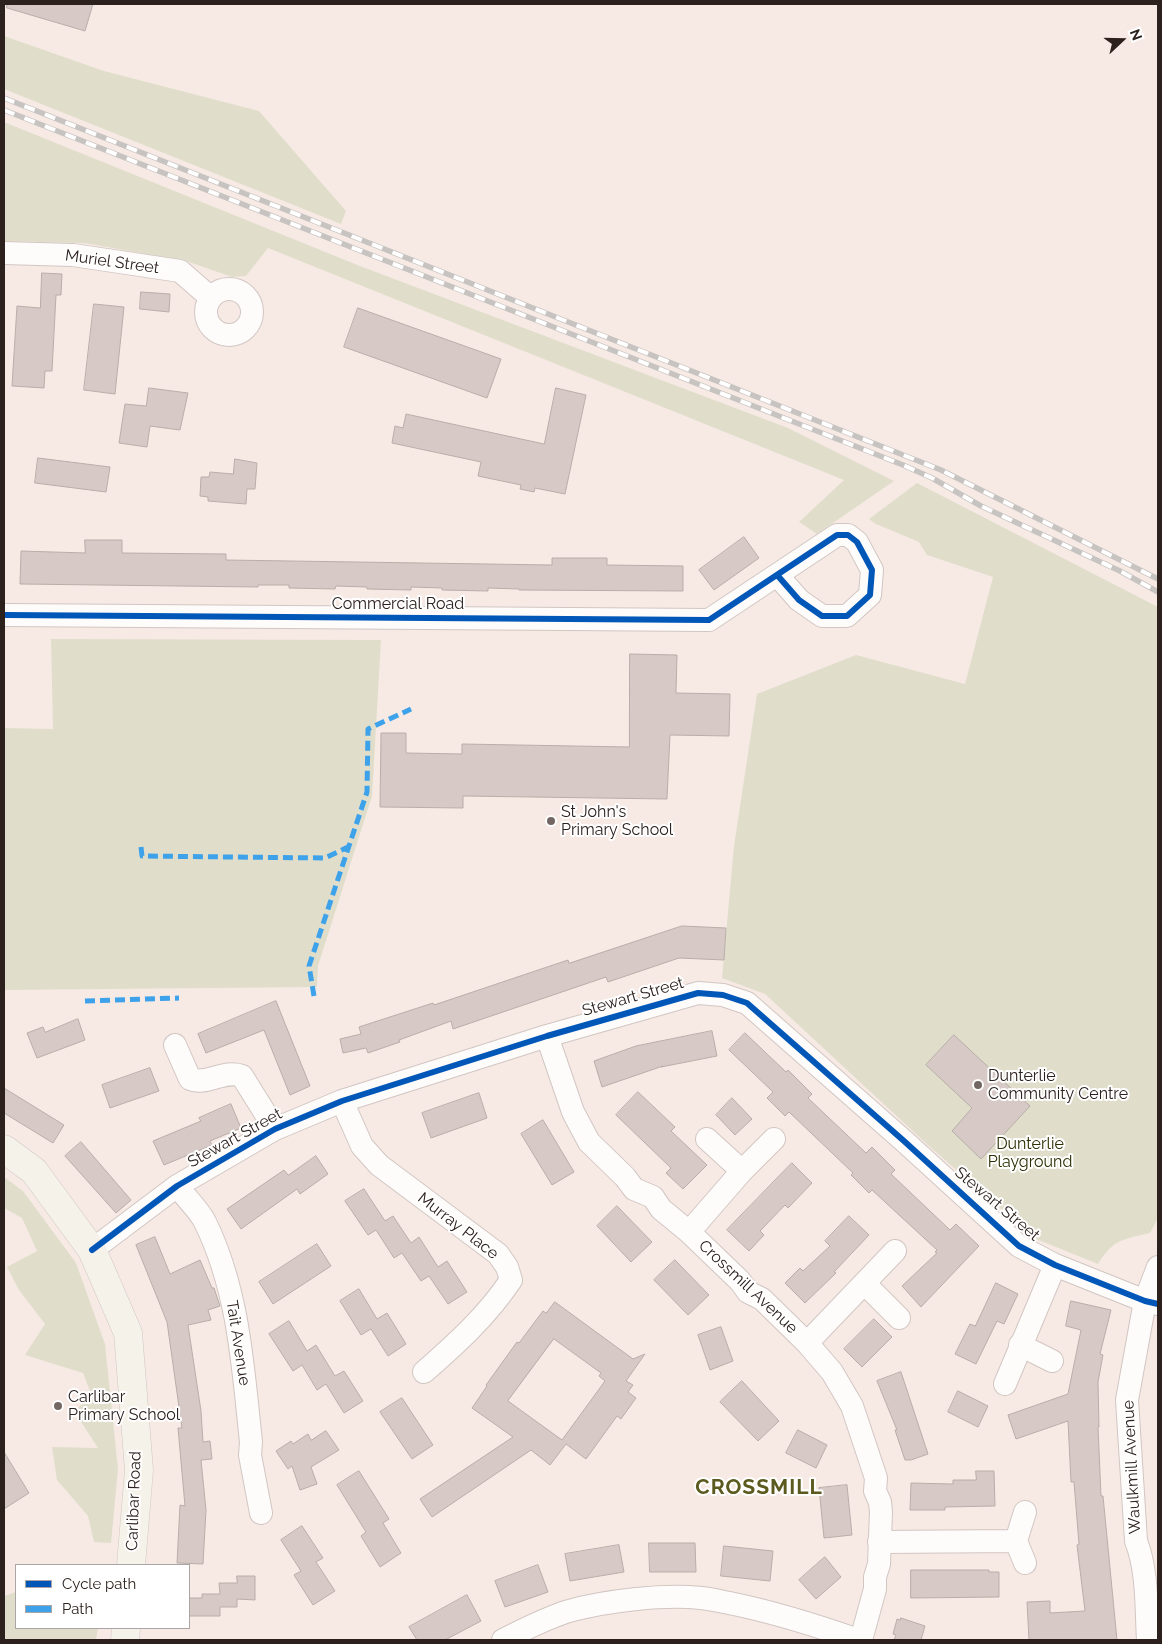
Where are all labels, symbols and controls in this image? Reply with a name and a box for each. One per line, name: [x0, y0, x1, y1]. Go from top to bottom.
north arrow: [1097, 15, 1147, 65]
text: N: [1127, 27, 1145, 42]
street label: Muriel Street: [64, 246, 160, 278]
street label: Commercial Road: [332, 594, 464, 614]
place label: St John's Primary School: [561, 802, 673, 840]
marker: St John's Primary School: [545, 815, 557, 827]
street label: Stewart Street: [580, 973, 686, 1021]
place label: Dunterlie Community Centre: [988, 1066, 1128, 1104]
marker: Dunterlie Community Centre: [972, 1079, 984, 1091]
street label: Stewart Street: [184, 1104, 286, 1172]
park label: Dunterlie Playground: [988, 1134, 1072, 1172]
street label: Stewart Street: [951, 1163, 1043, 1245]
street label: Murray Place: [414, 1189, 502, 1263]
street label: Crossmill Avenue: [694, 1236, 802, 1338]
street label: Tait Avenue: [222, 1299, 254, 1387]
place label: Carlibar Primary School: [68, 1387, 180, 1425]
marker: Carlibar Primary School: [52, 1400, 64, 1412]
street label: Waulkmill Avenue: [1119, 1400, 1145, 1534]
street label: Carlibar Road: [123, 1451, 145, 1551]
district label: CROSSMILL: [694, 1475, 824, 1501]
legend: [15, 1564, 190, 1629]
text: Cycle path: [62, 1575, 136, 1593]
text: Path: [62, 1600, 93, 1618]

